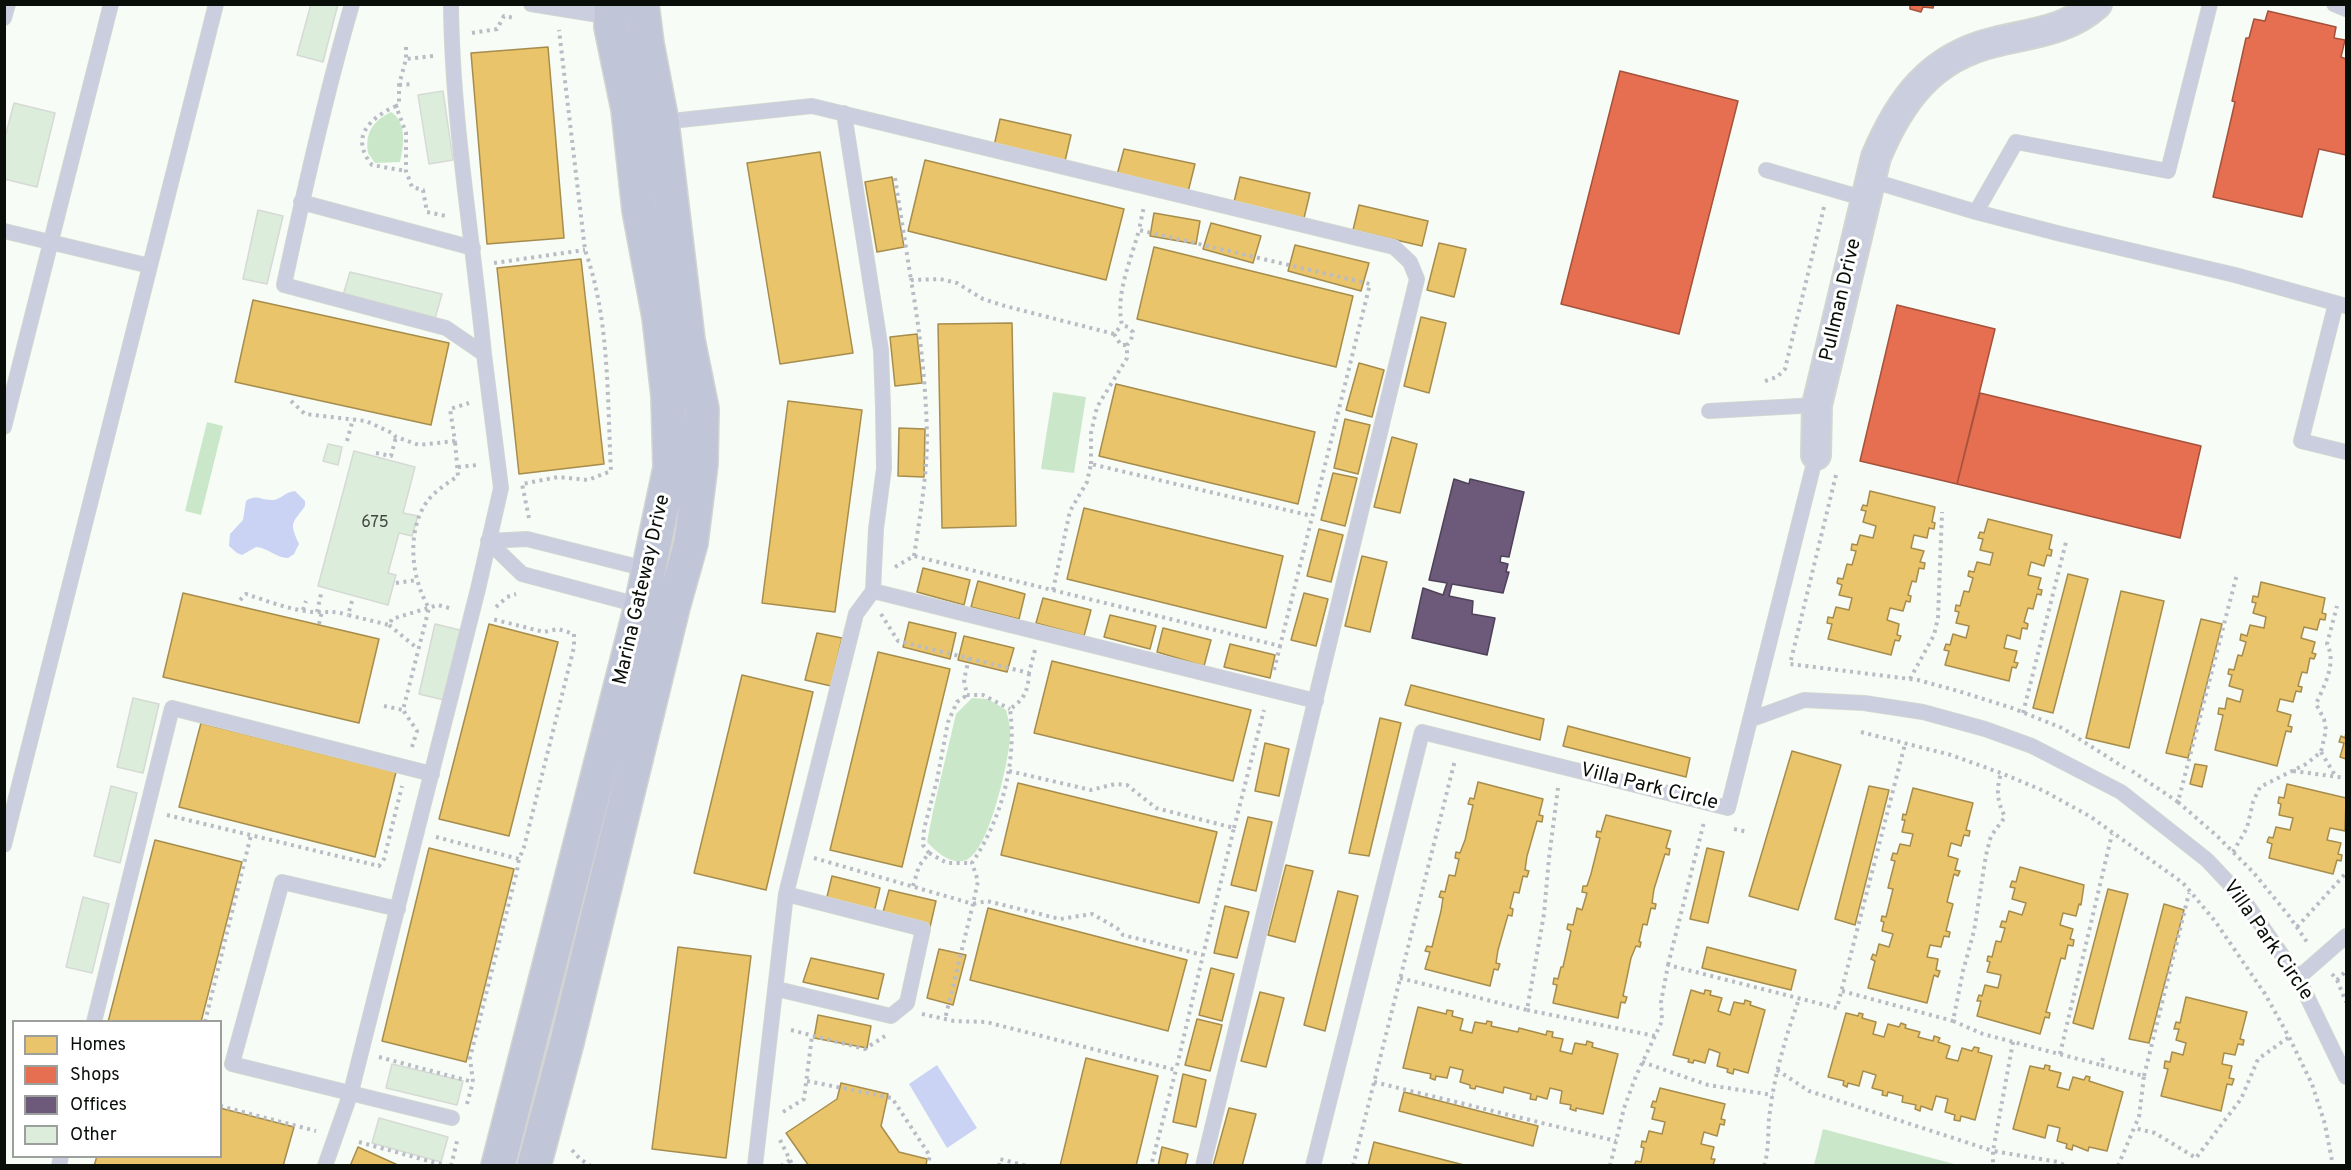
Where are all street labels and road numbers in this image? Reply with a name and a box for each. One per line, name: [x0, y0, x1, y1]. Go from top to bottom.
street label: Pullman Drive: [1816, 236, 1868, 364]
street label: Marina Gateway Drive: [609, 492, 677, 688]
street label: Villa Park Circle: [1578, 759, 1720, 817]
street label: Villa Park Circle: [2217, 876, 2317, 1006]

